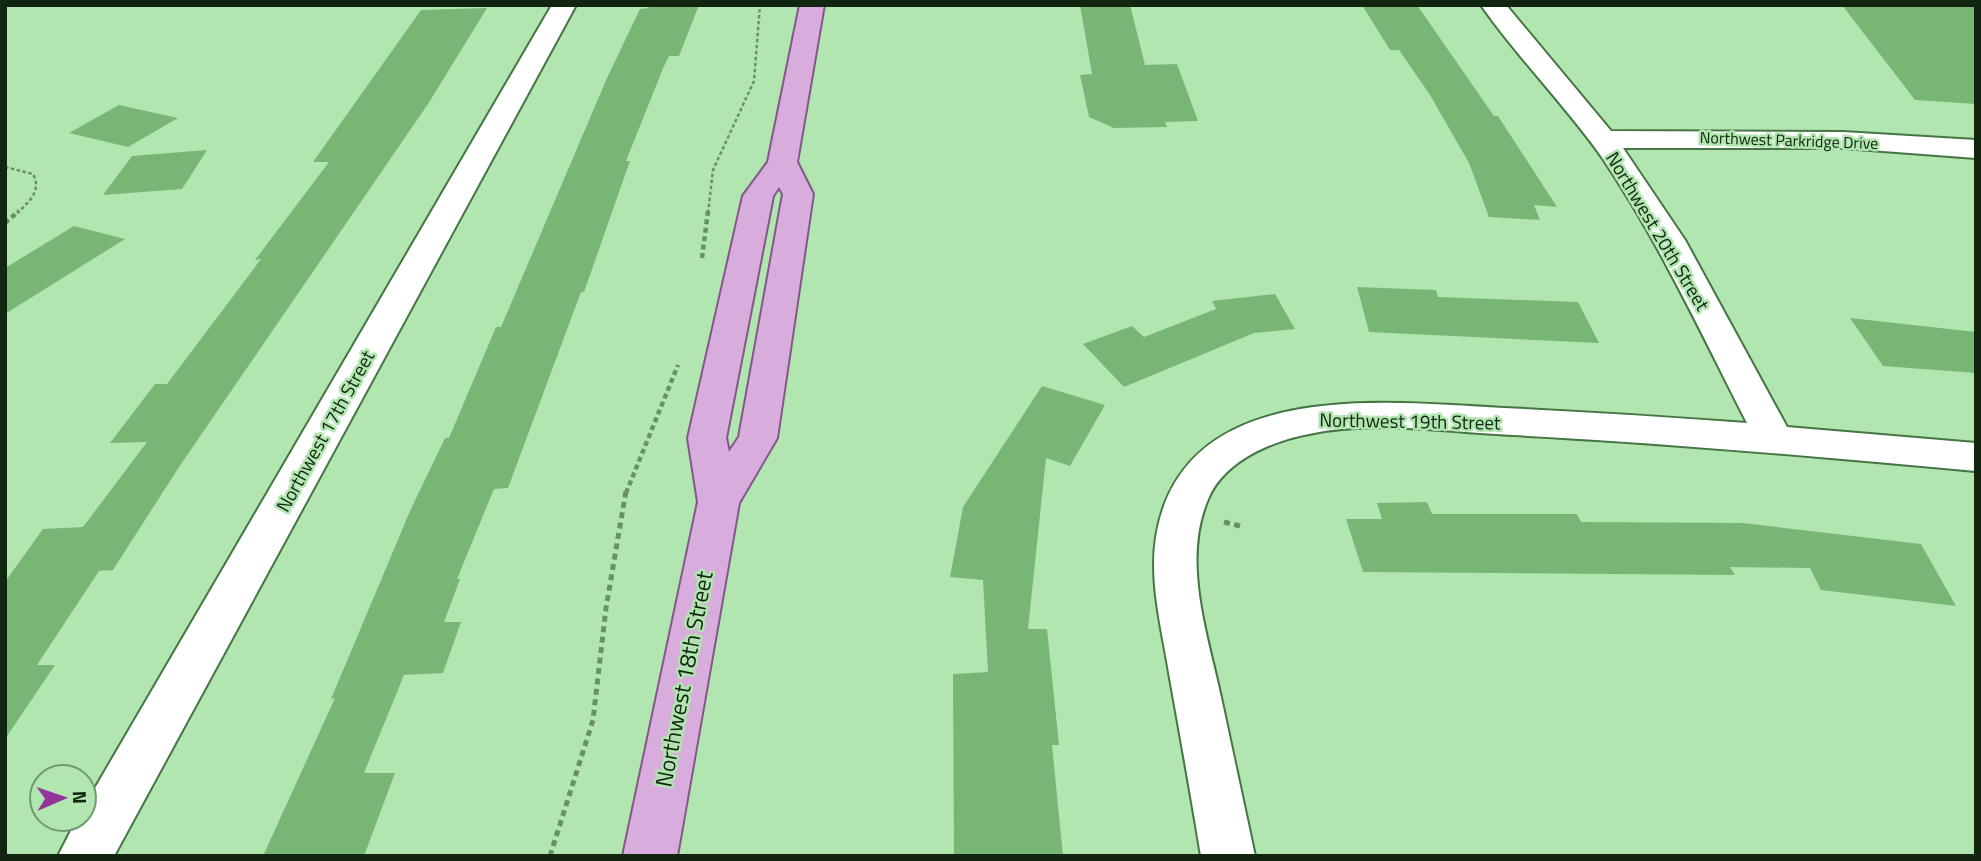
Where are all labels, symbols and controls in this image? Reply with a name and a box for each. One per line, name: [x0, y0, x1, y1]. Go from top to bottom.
street label: Northwest Parkridge Drive: [1699, 125, 1879, 155]
street label: Northwest 20th Street: [1599, 146, 1718, 316]
street label: Northwest 17th Street: [268, 344, 381, 517]
street label: Northwest 19th Street: [1319, 404, 1501, 437]
street label: Northwest 18th Street: [645, 568, 722, 790]
north arrow: [28, 763, 98, 833]
text: N: [66, 790, 95, 804]

